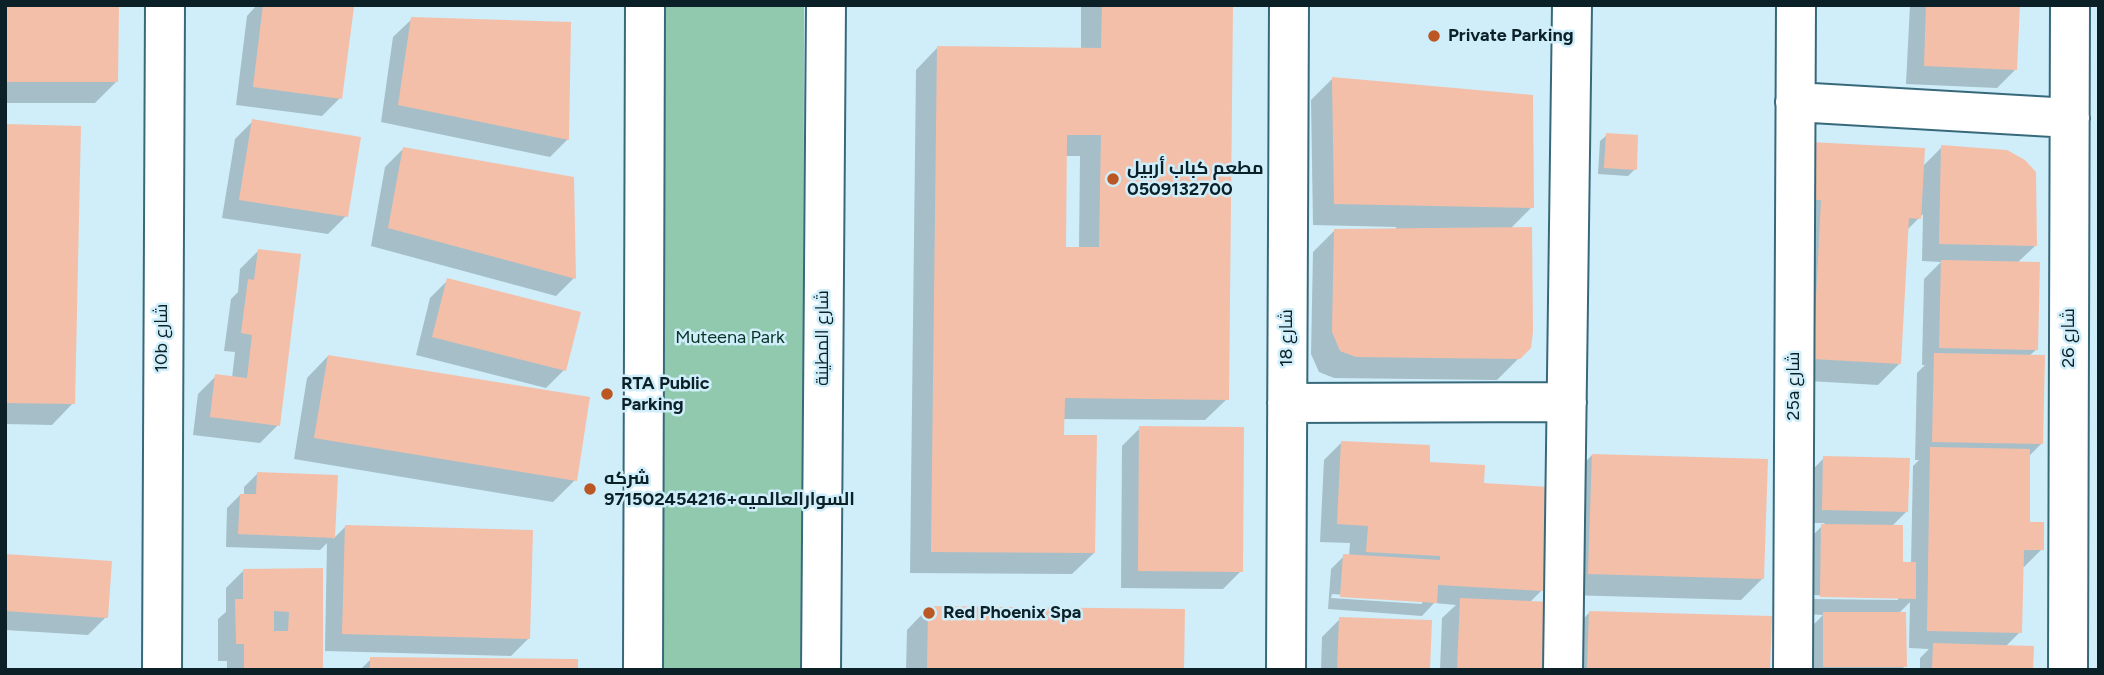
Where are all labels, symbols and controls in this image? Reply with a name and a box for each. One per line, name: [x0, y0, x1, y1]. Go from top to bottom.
place label: Private Parking: [1448, 25, 1574, 47]
marker: Private Parking: [1426, 28, 1442, 44]
place label: مطعم كباب أربيل 0509132700: [1127, 158, 1264, 200]
marker: مطعم كباب أربيل 0509132700: [1105, 171, 1121, 187]
street label: شارع المطينة: [812, 290, 834, 386]
street label: 10b شارع: [151, 304, 173, 372]
street label: شارع 26: [2058, 308, 2080, 368]
street label: شارع 18: [1276, 309, 1298, 367]
park label: Muteena Park: [675, 327, 785, 349]
street label: 25a شارع: [1783, 352, 1805, 420]
place label: RTA Public Parking: [621, 373, 710, 416]
marker: RTA Public Parking: [599, 386, 615, 402]
place label: شركه السوارالعالميه+971502454216: [604, 468, 855, 510]
marker: شركه السوارالعالميه+971502454216: [582, 481, 598, 497]
place label: Red Phoenix Spa: [943, 602, 1081, 624]
marker: Red Phoenix Spa: [921, 605, 937, 621]

